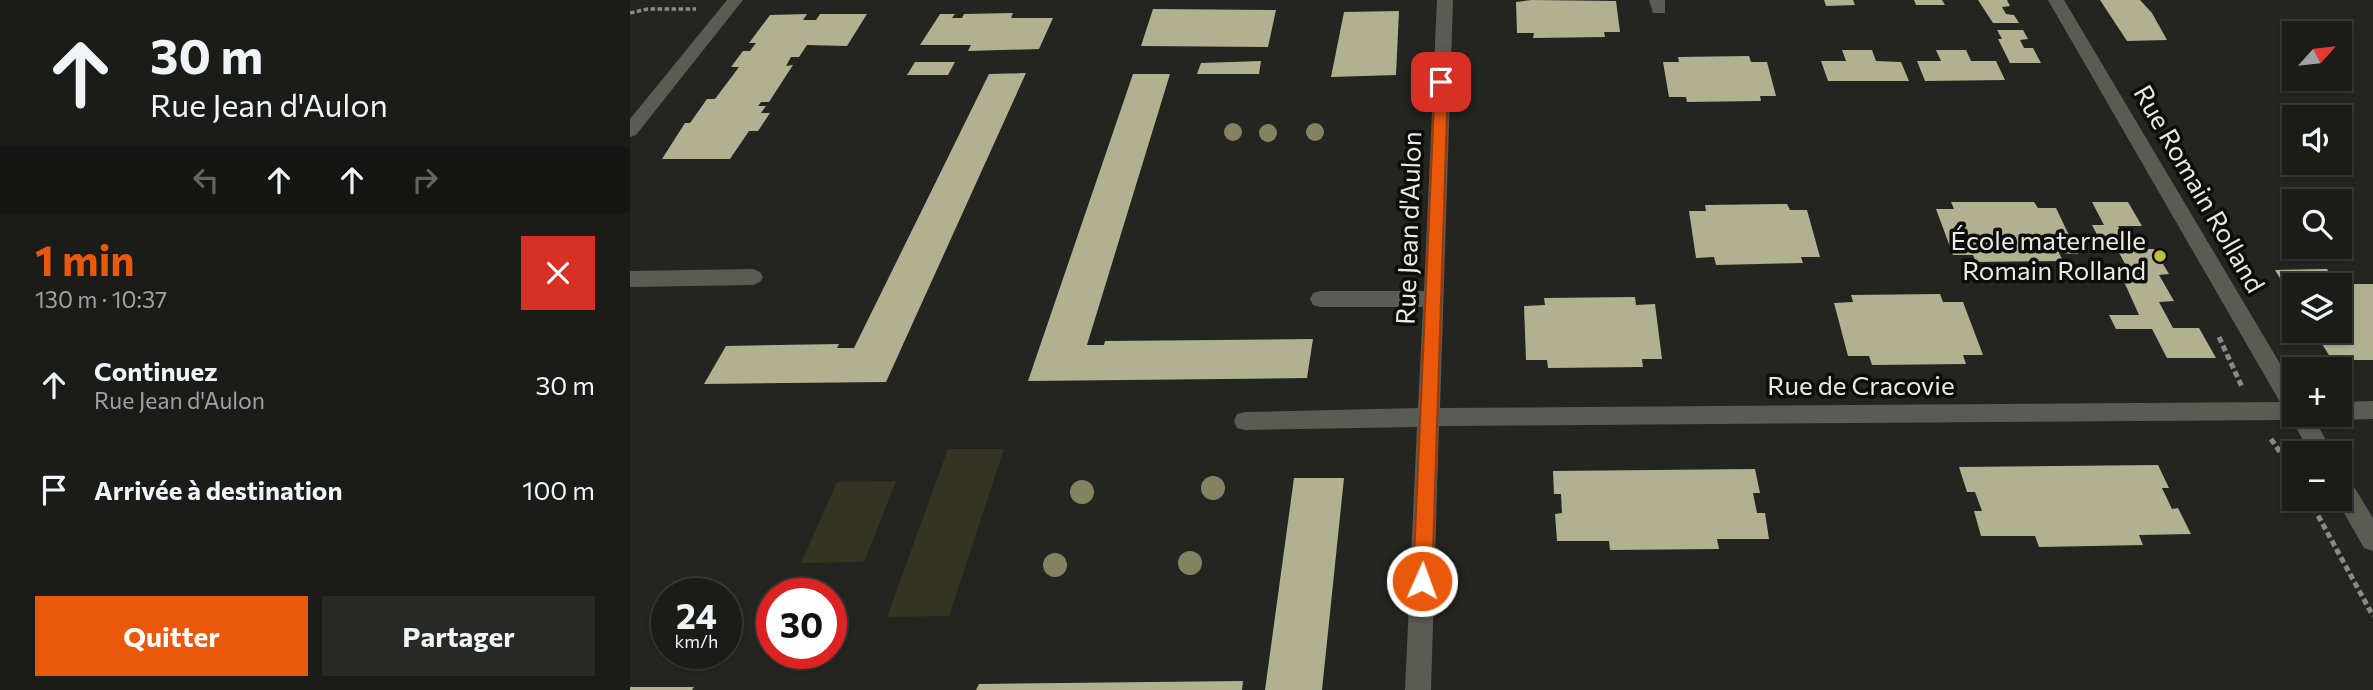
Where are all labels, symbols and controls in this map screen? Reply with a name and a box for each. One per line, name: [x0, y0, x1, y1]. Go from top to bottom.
north arrow: [2282, 21, 2352, 91]
map controls: [2282, 21, 2352, 511]
text: 30 m: [150, 24, 263, 84]
icon: ahead: [35, 28, 126, 119]
pin: [1411, 52, 1471, 112]
icon: arrive: [1422, 63, 1460, 101]
street label: Rue Romain Rolland: [2128, 79, 2272, 297]
text: Rue Jean d'Aulon: [150, 84, 388, 124]
button: sound: [2282, 105, 2352, 175]
street label: Rue Jean d'Aulon: [1389, 131, 1426, 325]
icon: left: [187, 161, 225, 199]
icon: ahead: [260, 161, 298, 199]
icon: ahead: [333, 161, 371, 199]
icon: right: [406, 161, 444, 199]
button: search: [2282, 189, 2352, 259]
place label: École maternelle Romain Rolland: [1950, 224, 2146, 285]
text: 1 min: [35, 233, 135, 285]
button: close: [521, 236, 595, 310]
marker: École maternelle Romain Rolland: [2152, 248, 2168, 264]
button: layers: [2282, 273, 2352, 343]
text: 130 m · 10:37: [35, 285, 167, 313]
text: Continuez: [94, 355, 218, 386]
button: +: [2282, 357, 2352, 427]
icon: ahead: [35, 366, 73, 404]
text: 30 m: [536, 369, 595, 400]
street label: Rue de Cracovie: [1767, 369, 1955, 400]
text: Rue Jean d'Aulon: [94, 386, 265, 414]
button: −: [2282, 441, 2352, 511]
icon: arrive: [35, 471, 73, 509]
text: Arrivée à destination: [94, 474, 342, 505]
text: 100 m: [522, 474, 595, 505]
position arrow: [1385, 544, 1459, 618]
speed limit sign: 30: [756, 578, 847, 669]
text: 24: [676, 593, 717, 636]
button: Quitter: [35, 596, 308, 676]
button: Partager: [322, 596, 595, 676]
text: km/h: [675, 630, 718, 652]

